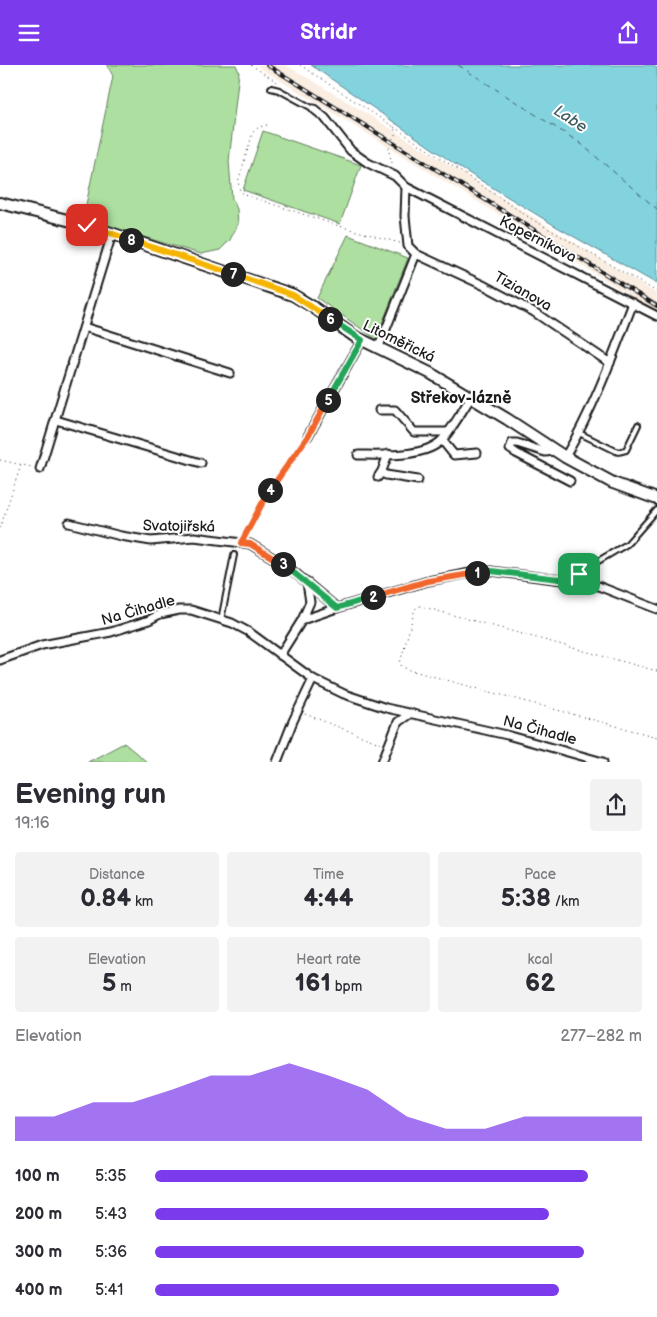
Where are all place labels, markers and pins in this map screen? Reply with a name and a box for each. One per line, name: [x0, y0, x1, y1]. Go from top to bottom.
pin: [66, 204, 108, 246]
pin: 8: [118, 227, 144, 253]
pin: 7: [220, 261, 246, 287]
pin: 6: [318, 307, 342, 331]
pin: 5: [316, 387, 340, 413]
pin: 4: [258, 477, 282, 503]
pin: 3: [270, 551, 296, 577]
pin: [558, 553, 600, 595]
pin: 1: [464, 561, 490, 585]
pin: 2: [360, 585, 386, 609]

